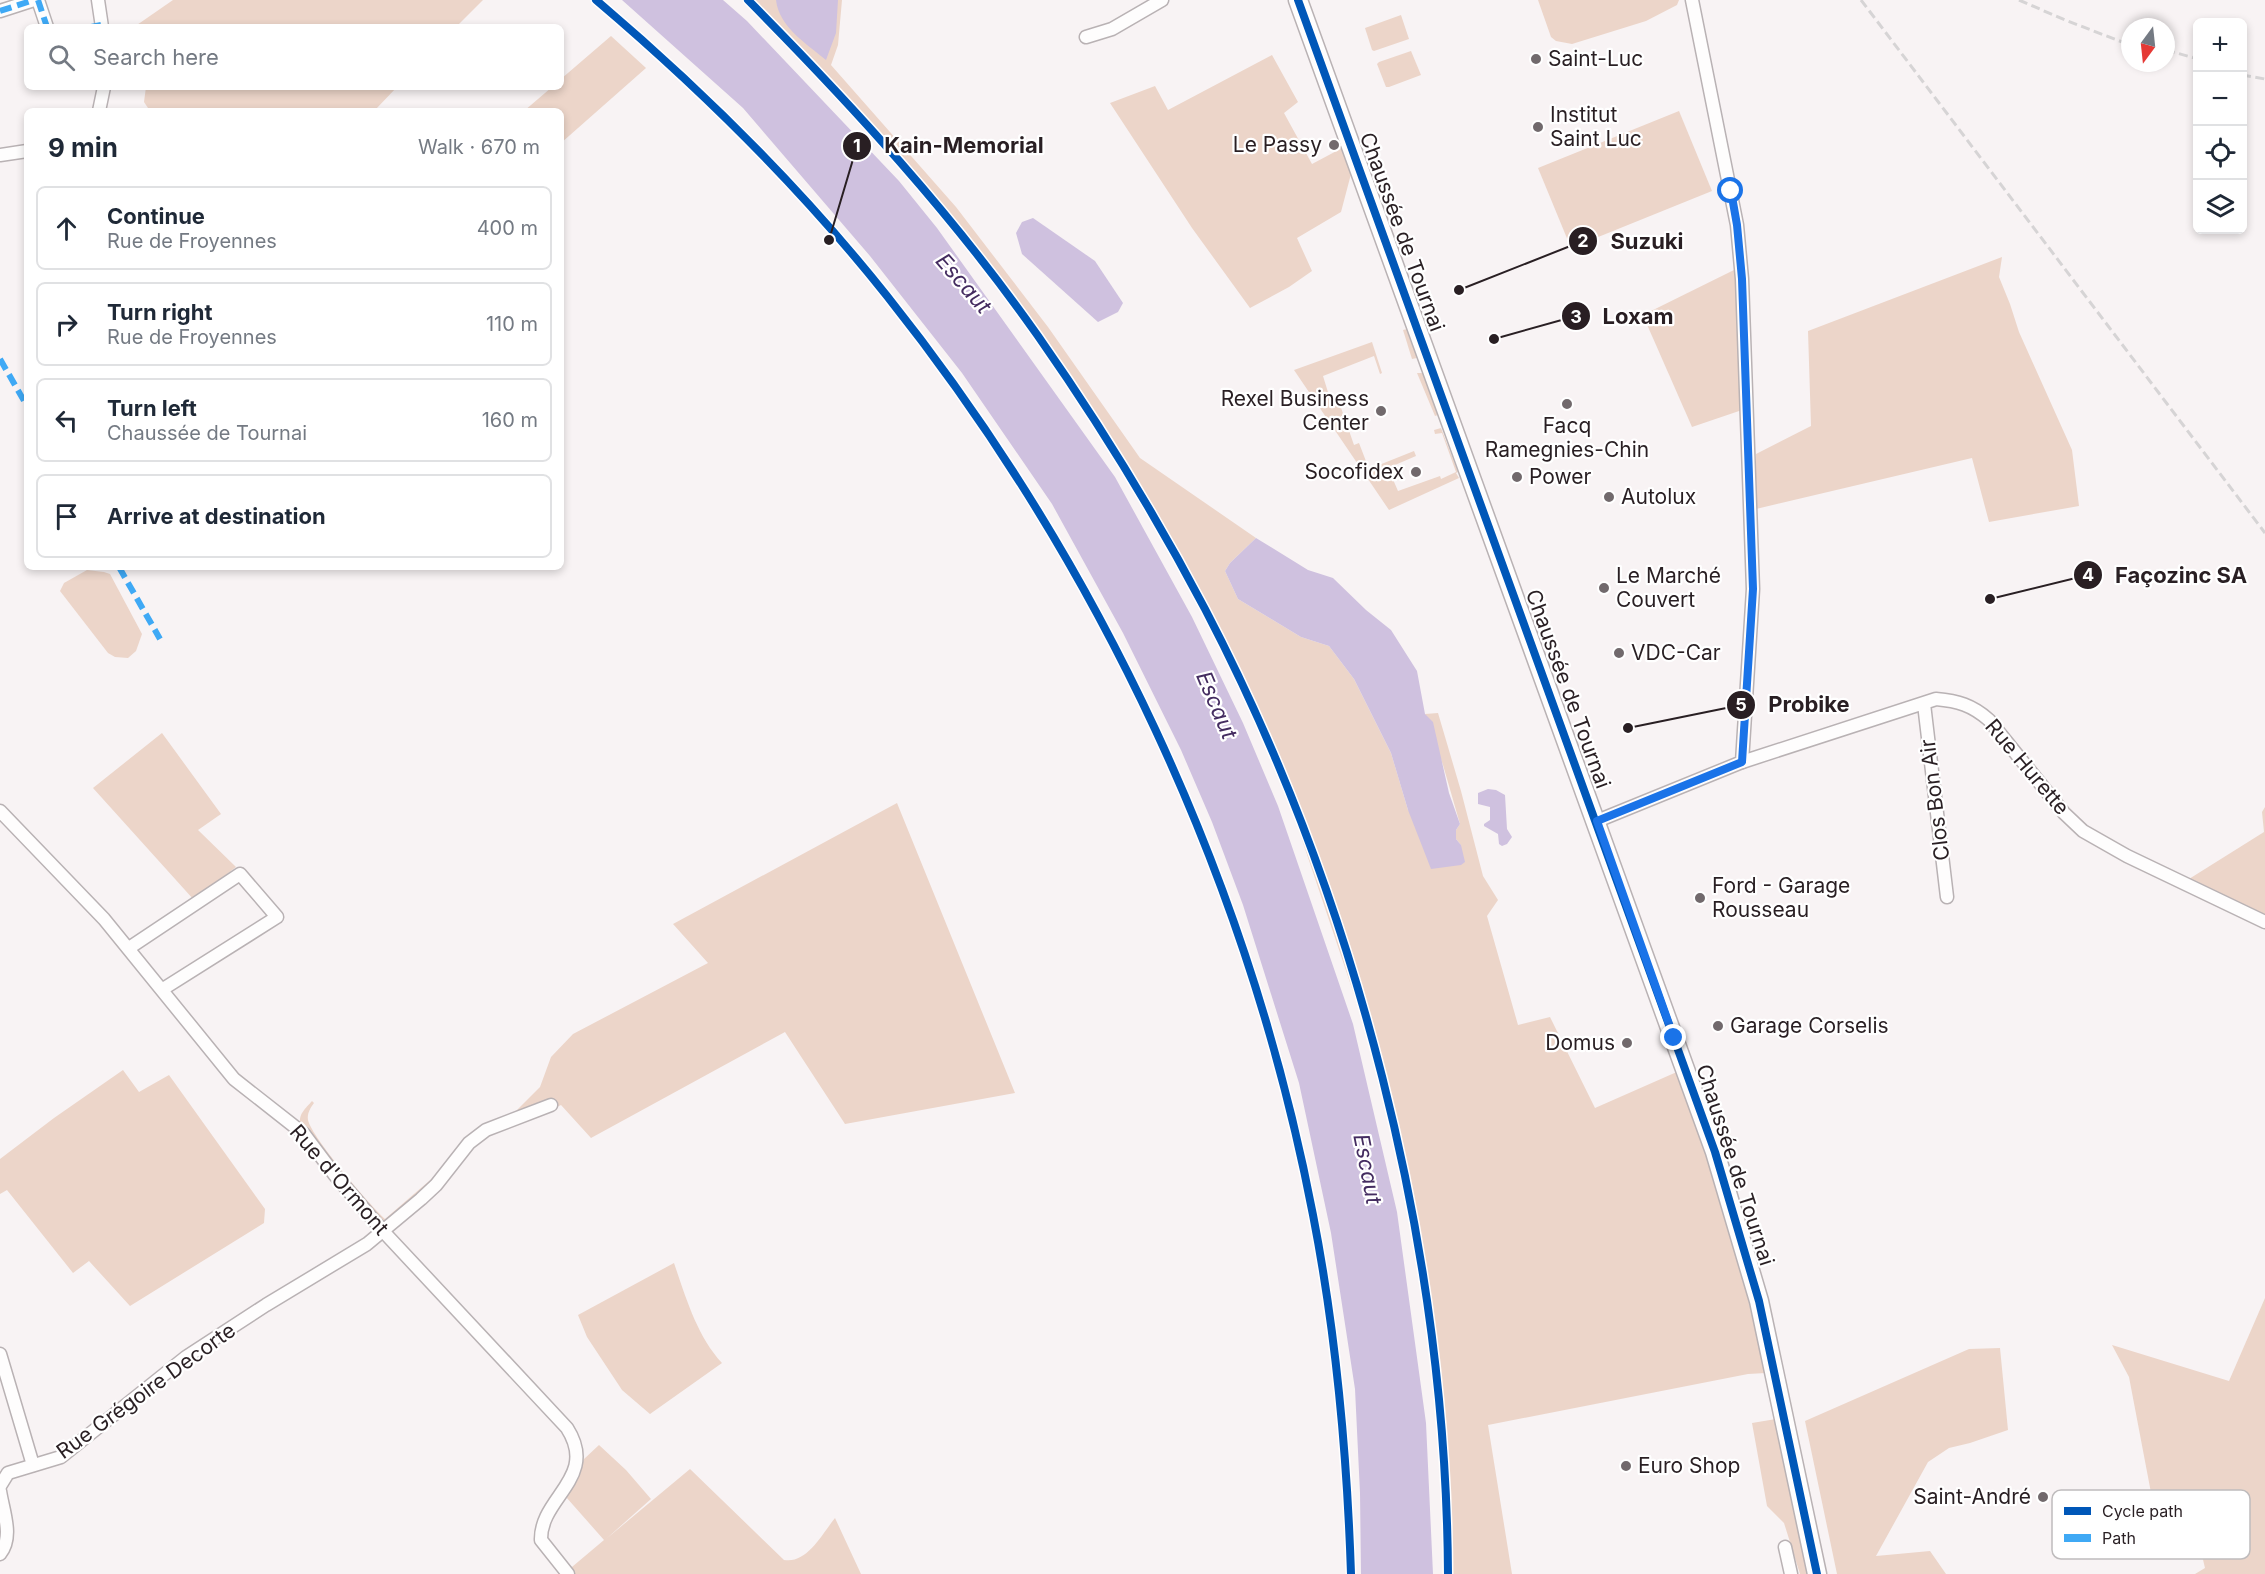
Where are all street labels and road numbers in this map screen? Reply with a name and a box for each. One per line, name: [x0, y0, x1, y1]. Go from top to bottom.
street label: Chaussée de Tournai: [1355, 129, 1450, 335]
street label: Chaussée de Tournai: [1521, 586, 1616, 792]
street label: Rue Hurette: [1980, 714, 2075, 820]
street label: Clos Bon Air: [1915, 738, 1954, 862]
street label: Chaussée de Tournai: [1691, 1061, 1780, 1269]
street label: Rue d'Ormont: [285, 1119, 394, 1240]
street label: Rue Grégoire Decorte: [51, 1317, 240, 1464]

